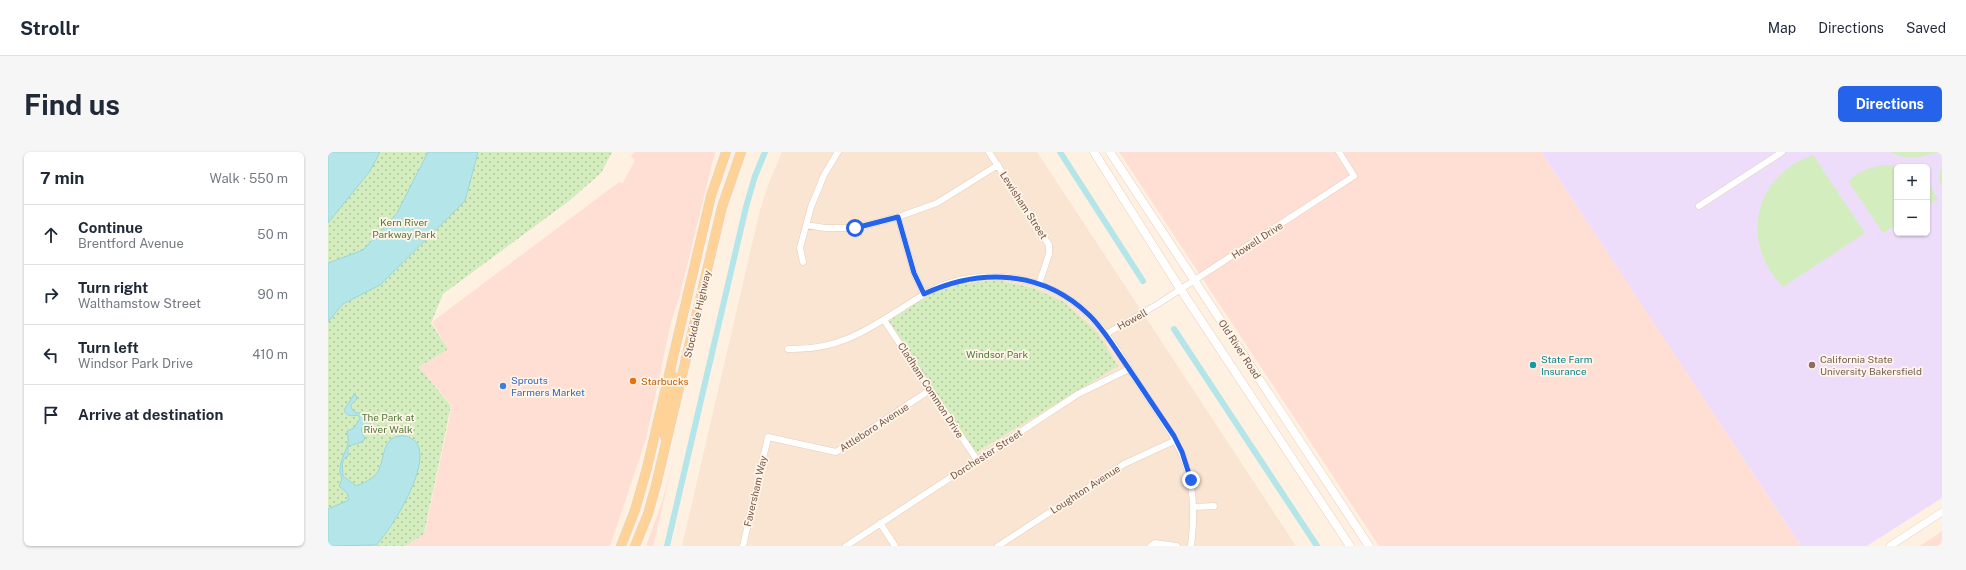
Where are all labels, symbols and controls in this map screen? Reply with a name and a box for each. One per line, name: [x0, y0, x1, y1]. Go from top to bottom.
text: Strollr: [20, 17, 79, 39]
text: Map: [1768, 20, 1796, 36]
text: Directions: [1818, 20, 1884, 36]
text: Saved: [1906, 20, 1946, 36]
button: Directions: [1838, 86, 1942, 122]
text: Find us: [24, 88, 120, 121]
map controls: [1894, 164, 1930, 236]
button: +: [1894, 164, 1930, 200]
text: 7 min: [40, 168, 84, 188]
street label: Lewisham Street: [998, 169, 1050, 241]
text: Walk · 550 m: [210, 171, 288, 186]
button: −: [1894, 200, 1930, 236]
park label: Kern River Parkway Park: [372, 216, 436, 240]
text: Continue: [78, 219, 143, 236]
route start: [846, 219, 864, 237]
street label: Howell Drive: [1229, 219, 1285, 261]
icon: ahead: [40, 224, 62, 246]
text: 50 m: [257, 227, 288, 242]
text: Brentford Avenue: [78, 236, 184, 251]
street label: Stockdale Highway: [681, 269, 713, 359]
text: Turn right: [78, 279, 148, 296]
icon: right: [40, 284, 62, 306]
text: 90 m: [258, 287, 288, 302]
text: Walthamstow Street: [78, 296, 201, 311]
street label: Howell: [1115, 306, 1149, 332]
street label: Old River Road: [1216, 317, 1264, 381]
text: Turn left: [78, 339, 139, 356]
street label: Cladham Common Drive: [896, 340, 967, 440]
icon: left: [40, 344, 62, 366]
text: 410 m: [252, 347, 288, 362]
park label: Windsor Park: [966, 348, 1028, 360]
place label: State Farm Insurance: [1541, 353, 1592, 377]
place label: California State University Bakersfield: [1820, 353, 1922, 377]
text: Windsor Park Drive: [78, 356, 193, 371]
marker: State Farm Insurance: [1528, 360, 1538, 370]
marker: California State University Bakersfield: [1807, 360, 1817, 370]
place label: Sprouts Farmers Market: [511, 374, 585, 398]
place label: Starbucks: [641, 375, 688, 387]
marker: Starbucks: [628, 376, 638, 386]
marker: Sprouts Farmers Market: [498, 381, 508, 391]
street label: Attleboro Avenue: [837, 400, 911, 454]
icon: arrive: [40, 404, 62, 426]
text: Arrive at destination: [78, 406, 223, 423]
park label: The Park at River Walk: [362, 411, 414, 435]
street label: Dorchester Street: [948, 426, 1024, 482]
street label: Faversham Way: [741, 454, 769, 528]
street label: Loughton Avenue: [1048, 462, 1122, 516]
route end: [1182, 471, 1200, 489]

